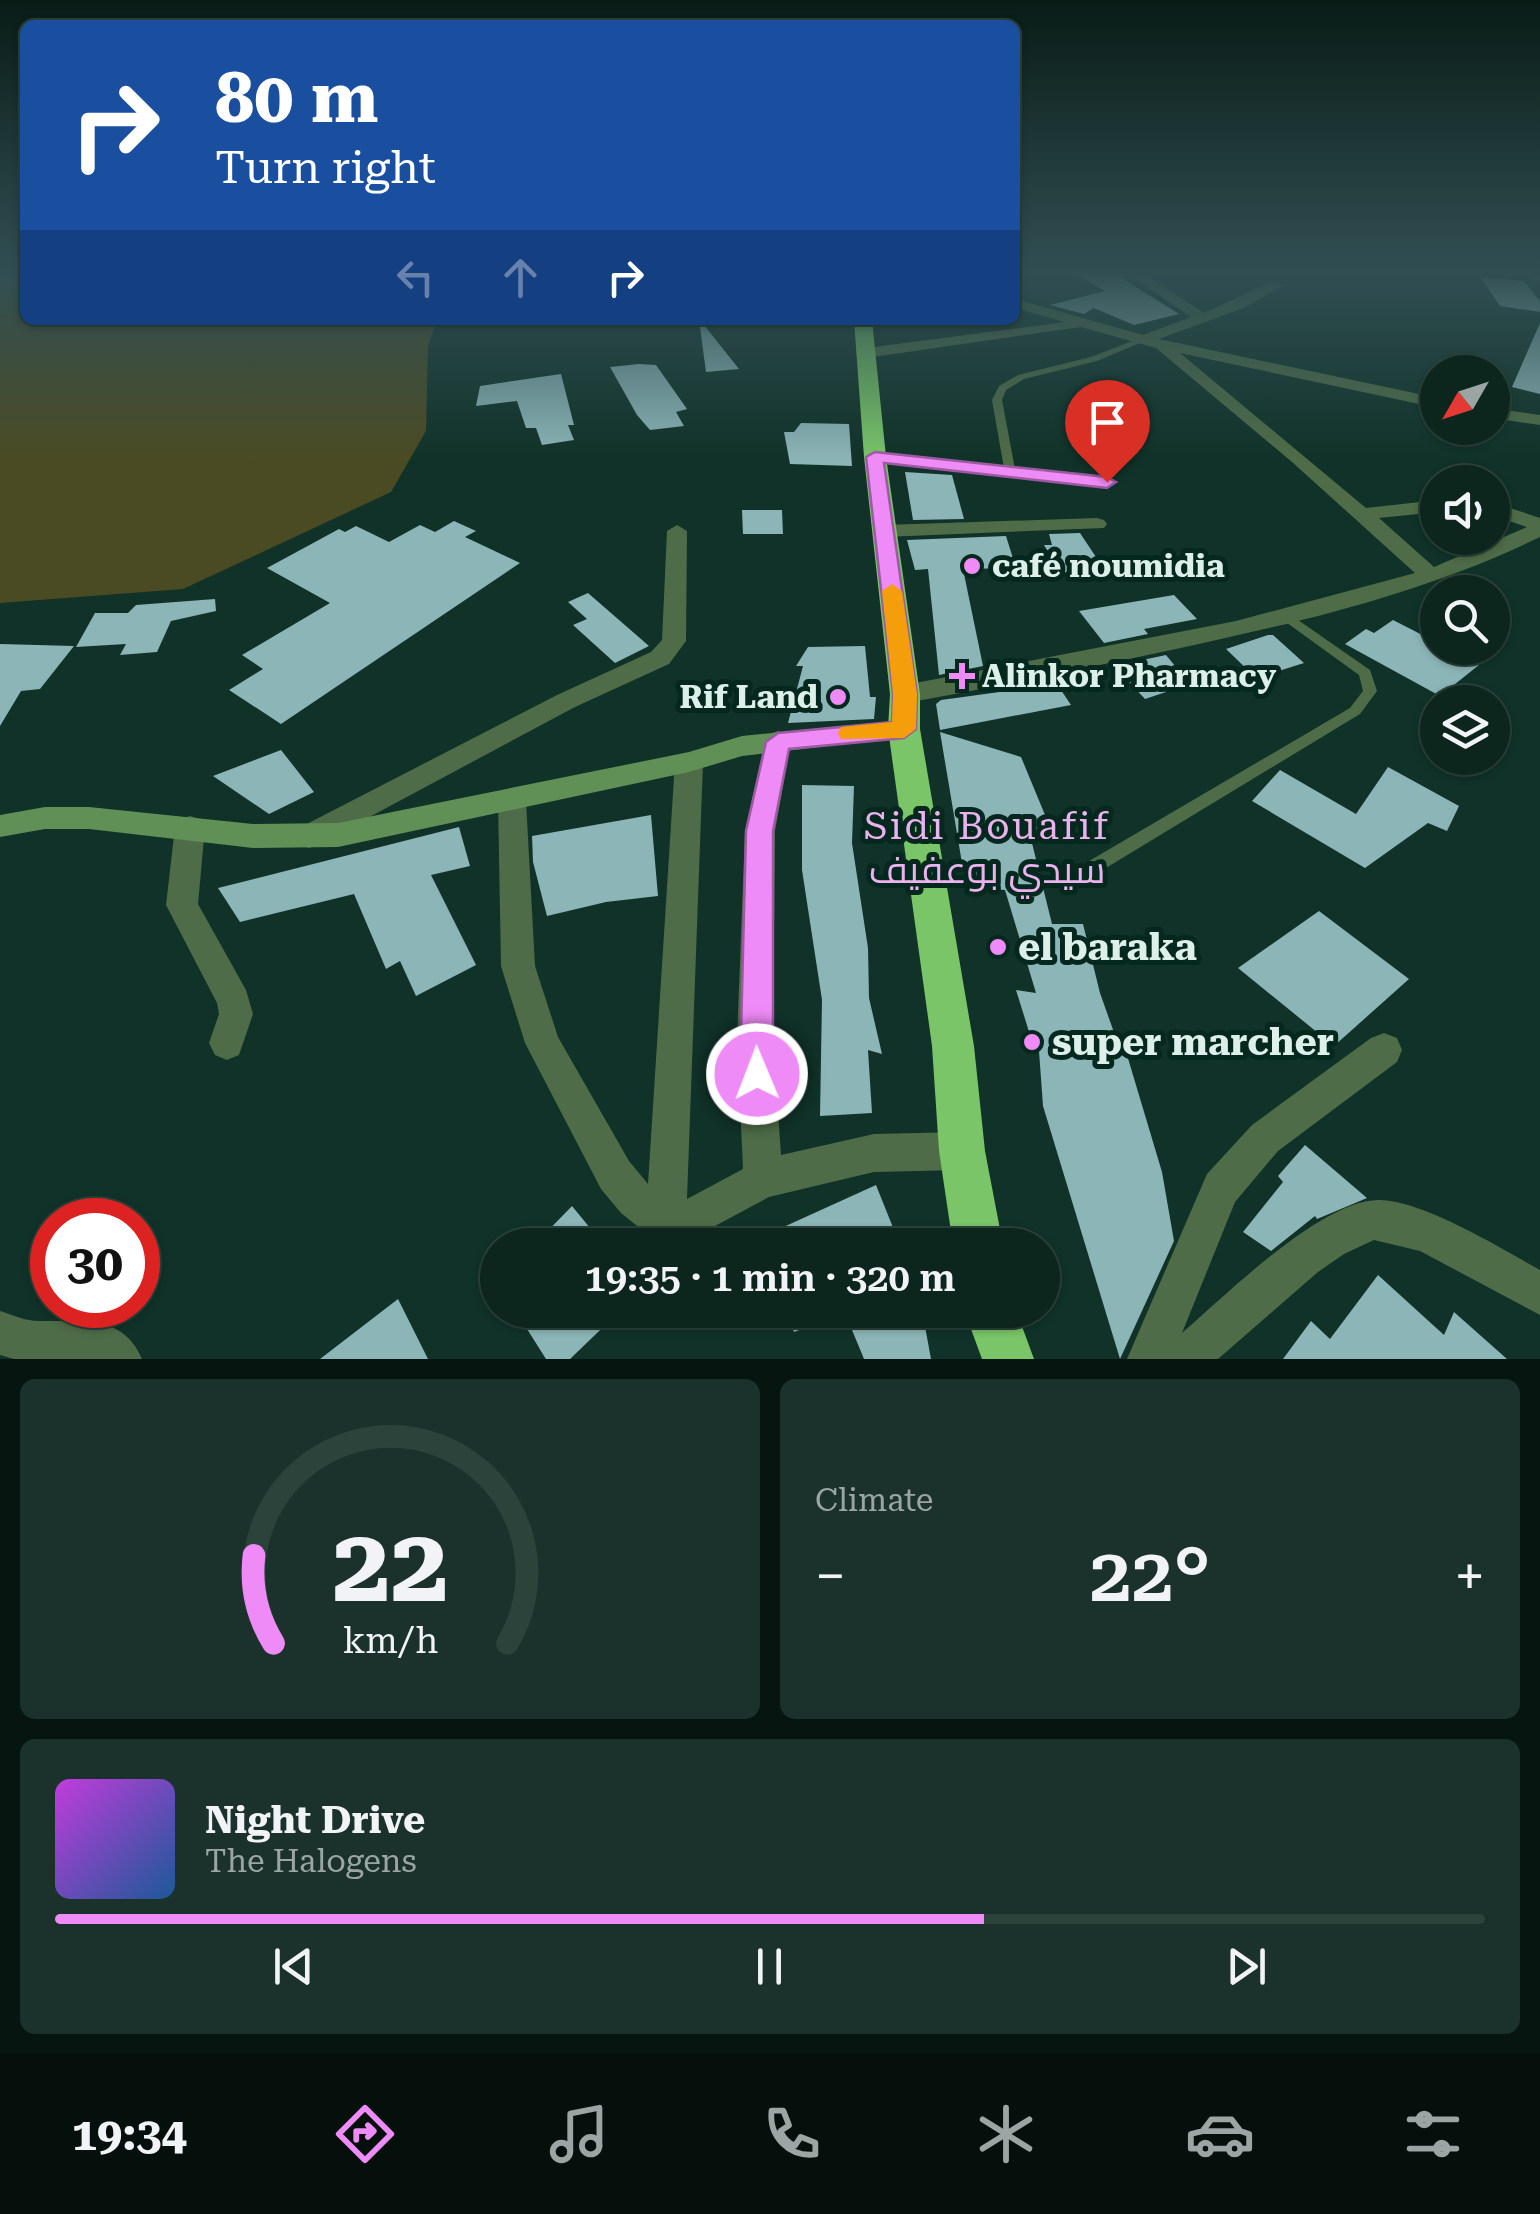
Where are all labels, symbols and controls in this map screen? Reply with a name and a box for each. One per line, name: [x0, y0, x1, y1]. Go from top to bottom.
text: 80 m: [215, 57, 379, 139]
icon: right: [50, 60, 180, 190]
text: Turn right: [215, 141, 436, 194]
icon: left: [388, 250, 443, 305]
icon: ahead: [493, 250, 548, 305]
icon: right: [598, 250, 653, 305]
north arrow: [1420, 355, 1510, 445]
map controls: [1420, 355, 1510, 775]
pin: [1065, 380, 1150, 483]
icon: arrive: [1080, 395, 1135, 450]
button: sound: [1420, 465, 1510, 555]
place label: café noumidia: [992, 547, 1225, 585]
marker: café noumidia: [961, 555, 983, 577]
button: search: [1420, 575, 1510, 665]
place label: Alinkor Pharmacy: [982, 657, 1277, 695]
marker: Alinkor Pharmacy: [951, 665, 973, 687]
place label: Rif Land: [680, 678, 818, 716]
button: layers: [1420, 685, 1510, 775]
marker: Rif Land: [827, 686, 849, 708]
district label: Sidi Bouafif سيدي بوعفيف: [864, 804, 1110, 899]
place label: el baraka: [1018, 925, 1197, 969]
marker: el baraka: [987, 936, 1009, 958]
place label: super marcher: [1052, 1020, 1334, 1064]
position arrow: [705, 1022, 809, 1126]
marker: super marcher: [1021, 1031, 1043, 1053]
speed limit sign: 30: [30, 1198, 160, 1328]
text: 19:35 · 1 min · 320 m: [585, 1256, 956, 1300]
text: Climate: [815, 1481, 933, 1519]
text: 22: [332, 1505, 448, 1626]
text: 22°: [1089, 1531, 1211, 1619]
text: −: [815, 1544, 846, 1608]
text: +: [1454, 1544, 1485, 1608]
text: km/h: [342, 1620, 438, 1662]
text: Night Drive: [205, 1798, 425, 1842]
text: The Halogens: [205, 1842, 417, 1880]
icon: previous: [266, 1939, 321, 1994]
icon: pause: [742, 1939, 797, 1994]
icon: next: [1219, 1939, 1274, 1994]
icon: directions: [330, 2099, 400, 2169]
icon: music: [544, 2099, 614, 2169]
icon: phone: [757, 2099, 827, 2169]
icon: climate: [971, 2099, 1041, 2169]
icon: car: [1185, 2099, 1255, 2169]
icon: filters: [1398, 2099, 1468, 2169]
text: 19:34: [72, 2108, 187, 2161]

